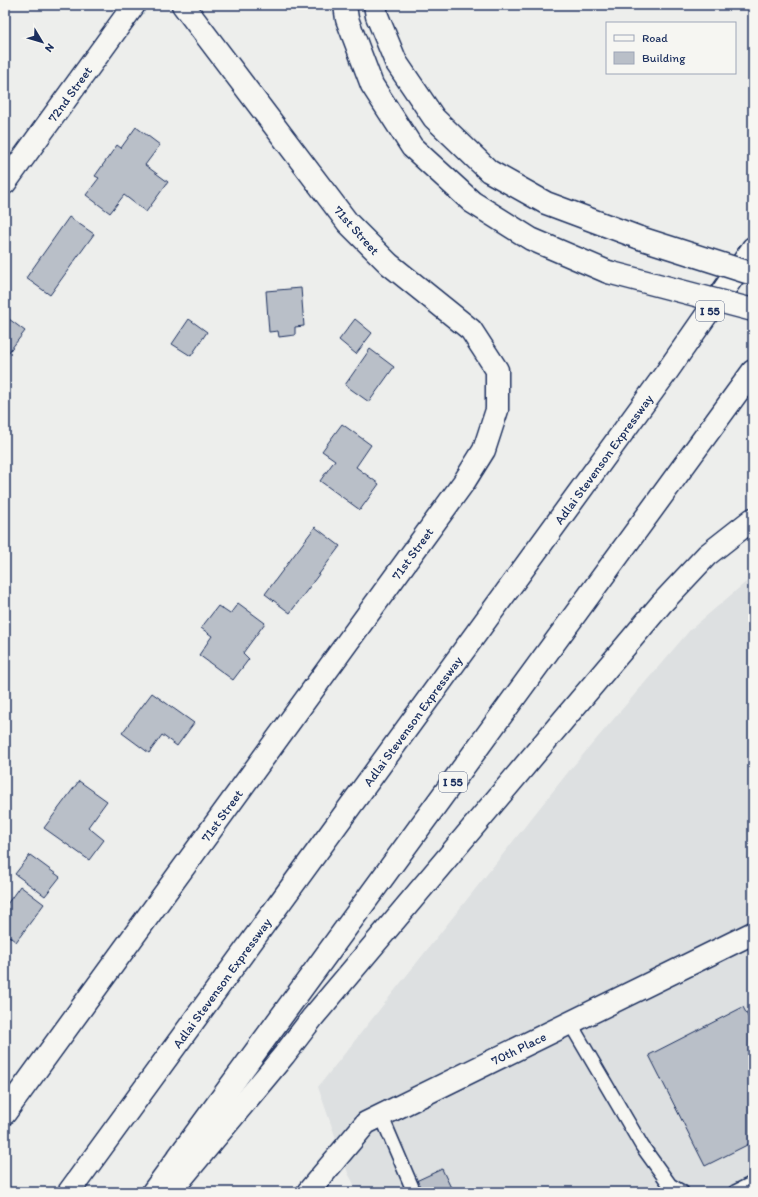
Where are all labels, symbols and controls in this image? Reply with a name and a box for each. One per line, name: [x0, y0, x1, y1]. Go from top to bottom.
north arrow: [22, 22, 62, 62]
legend: [606, 22, 736, 74]
text: Road: [642, 31, 668, 45]
text: N: [42, 41, 57, 55]
text: Building: [642, 51, 686, 65]
street label: 72nd Street: [45, 63, 95, 125]
street label: 71st Street: [331, 203, 383, 258]
road number: I 55: [696, 301, 724, 321]
street label: Adlai Stevenson Expressway: [551, 391, 656, 527]
street label: 71st Street: [389, 525, 436, 583]
street label: Adlai Stevenson Expressway: [360, 653, 465, 789]
road number: I 55: [439, 772, 467, 792]
street label: 71st Street: [198, 787, 246, 845]
street label: Adlai Stevenson Expressway: [170, 915, 274, 1051]
street label: 70th Place: [489, 1029, 549, 1068]

